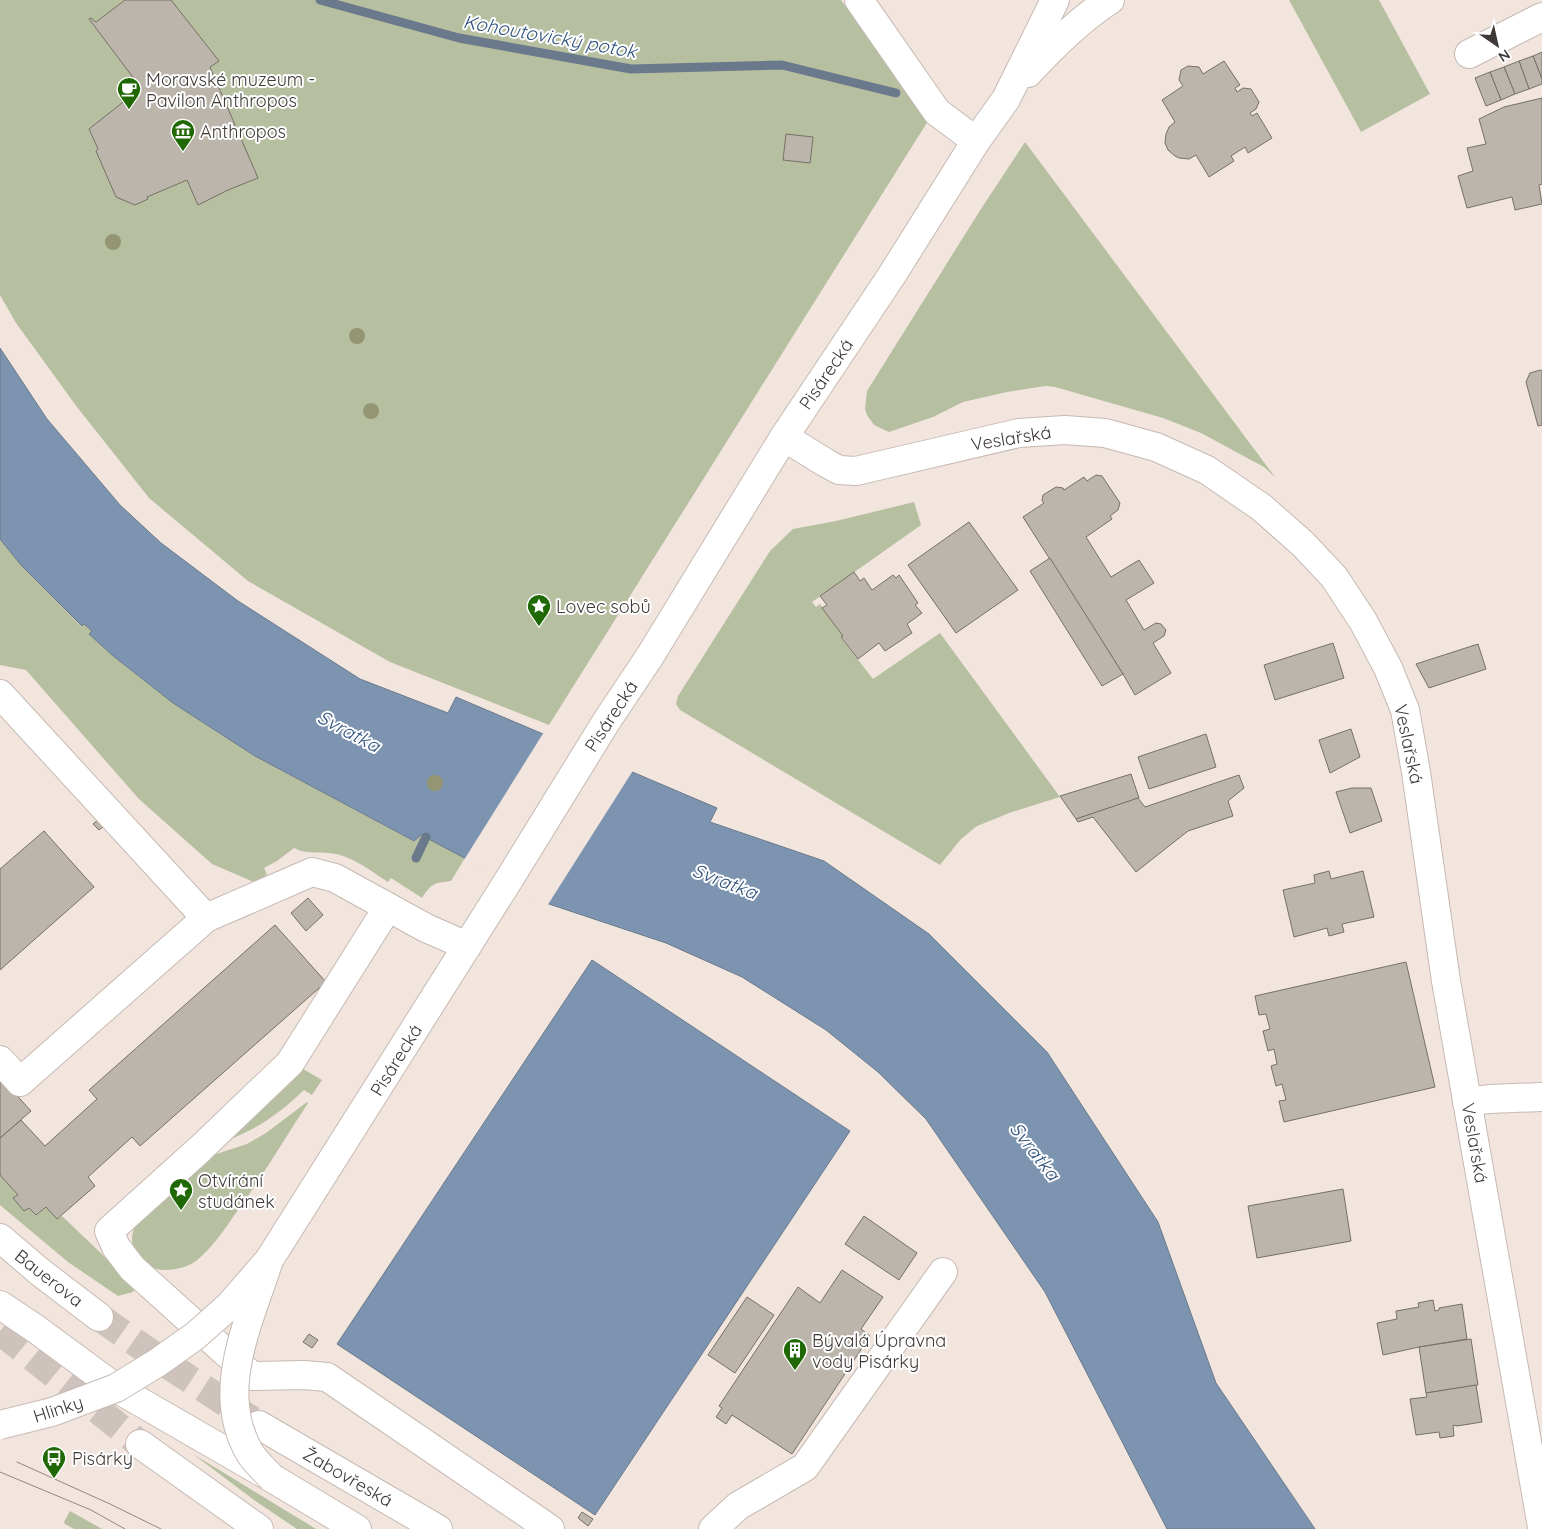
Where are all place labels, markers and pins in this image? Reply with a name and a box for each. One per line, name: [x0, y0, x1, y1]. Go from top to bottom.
place label: Moravské muzeum - Pavilon Anthropos: [146, 68, 315, 112]
cafe icon: Moravské muzeum - Pavilon Anthropos: [116, 76, 142, 110]
museum icon: Anthropos: [170, 118, 196, 152]
place label: Anthropos: [200, 120, 286, 143]
place icon: Lovec sobů: [526, 593, 552, 627]
place label: Lovec sobů: [556, 595, 651, 618]
place label: Otvírání studánek: [198, 1169, 275, 1213]
place icon: Otvírání studánek: [168, 1177, 194, 1211]
place label: Bývalá Úpravna vody Pisárky: [812, 1329, 946, 1373]
building icon: Bývalá Úpravna vody Pisárky: [782, 1337, 808, 1371]
bus stop icon: Pisárky: [41, 1445, 67, 1479]
place label: Pisárky: [72, 1447, 133, 1470]

